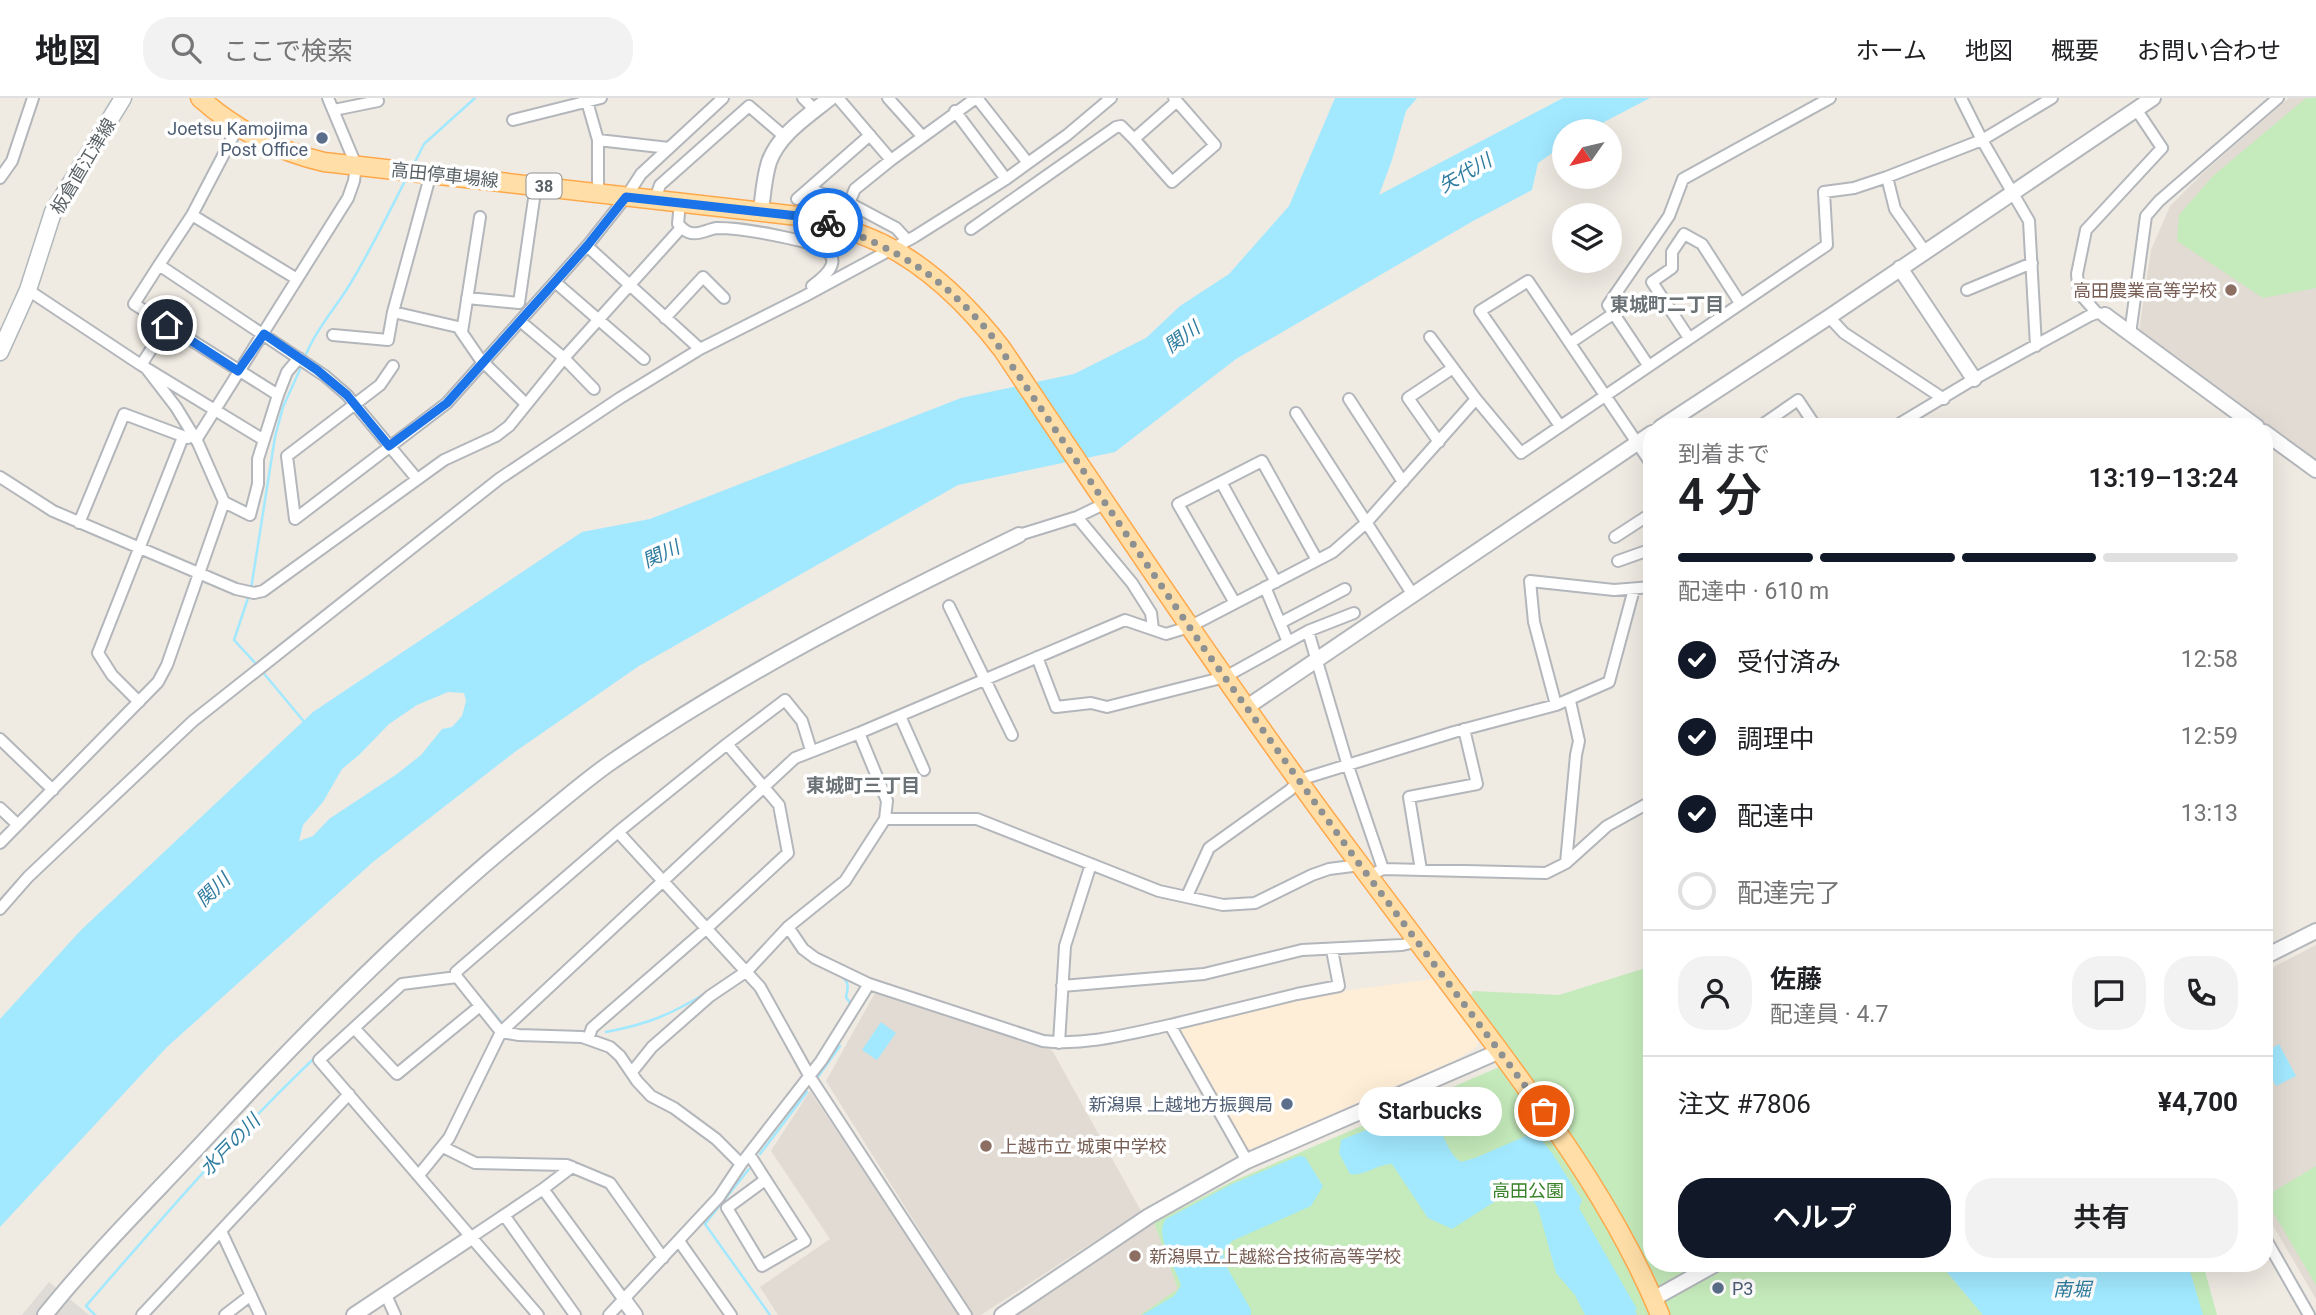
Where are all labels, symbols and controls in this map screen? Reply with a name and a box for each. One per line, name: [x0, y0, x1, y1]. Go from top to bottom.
search box: [143, 17, 633, 80]
icon: search: [167, 29, 205, 67]
text: 地図: [35, 31, 101, 70]
text: ここで検索: [223, 36, 353, 66]
text: ホーム: [1856, 37, 1927, 65]
text: 地図: [1965, 37, 2013, 65]
text: 概要: [2051, 37, 2099, 65]
text: お問い合わせ: [2137, 37, 2281, 65]
street label: 板倉直江津線: [46, 114, 120, 218]
place label: Joetsu Kamojima Post Office: [167, 118, 308, 160]
north arrow: [1552, 119, 1622, 189]
map controls: [1552, 119, 1622, 273]
marker: Joetsu Kamojima Post Office: [314, 130, 330, 146]
water label: 矢代川: [1435, 148, 1497, 197]
street label: 高田停車場線: [390, 159, 500, 191]
road number: 38: [526, 174, 562, 198]
courier: [793, 188, 863, 258]
button: layers: [1552, 203, 1622, 273]
icon: bike: [809, 204, 847, 242]
place label: 高田農業高等学校: [2073, 280, 2217, 301]
marker: 高田農業高等学校: [2223, 282, 2239, 298]
district label: 東城町二丁目: [1610, 293, 1724, 316]
pin: [137, 295, 197, 355]
icon: home: [148, 306, 186, 344]
water label: 関川: [1160, 315, 1206, 357]
text: 到着まで: [1678, 441, 1770, 468]
text: 13:19–13:24: [2088, 463, 2238, 493]
text: 4 分: [1678, 468, 1762, 522]
water label: 関川: [639, 535, 685, 572]
text: 配達中 · 610 m: [1678, 578, 1829, 605]
icon: check: [1678, 641, 1716, 679]
text: 12:58: [2181, 646, 2238, 673]
text: 受付済み: [1737, 647, 1841, 677]
icon: check: [1678, 718, 1716, 756]
text: 12:59: [2181, 723, 2238, 750]
text: 調理中: [1737, 724, 1815, 754]
district label: 東城町三丁目: [806, 774, 920, 797]
icon: check: [1678, 795, 1716, 833]
text: 13:13: [2181, 800, 2238, 827]
text: 配達中: [1737, 801, 1815, 831]
water label: 関川: [191, 867, 236, 911]
text: 配達完了: [1737, 878, 1841, 908]
button: person: [1678, 956, 1752, 1030]
button: chat: [2072, 956, 2146, 1030]
button: phone: [2164, 956, 2238, 1030]
text: 佐藤: [1770, 964, 1822, 994]
text: 配達員 · 4.7: [1770, 1001, 1888, 1028]
pin: [1514, 1081, 1574, 1141]
callout: Starbucks: [1358, 1086, 1502, 1136]
text: ¥4,700: [2158, 1087, 2238, 1117]
text: 注文 #7806: [1678, 1089, 1811, 1119]
icon: bag: [1525, 1092, 1563, 1130]
place label: 新潟県 上越地方振興局: [1089, 1094, 1273, 1115]
marker: 新潟県 上越地方振興局: [1279, 1096, 1295, 1112]
text: Starbucks: [1378, 1098, 1482, 1125]
water label: 水戸の川: [195, 1108, 266, 1180]
place label: 上越市立 城東中学校: [1000, 1136, 1166, 1157]
marker: 上越市立 城東中学校: [978, 1138, 994, 1154]
button: ヘルプ: [1678, 1178, 1951, 1258]
button: 共有: [1965, 1178, 2238, 1258]
park label: 高田公園: [1492, 1180, 1564, 1201]
place label: 新潟県立上越総合技術高等学校: [1149, 1246, 1401, 1267]
marker: 新潟県立上越総合技術高等学校: [1127, 1248, 1143, 1264]
place label: P3: [1732, 1278, 1753, 1299]
water label: 南堀: [2053, 1278, 2094, 1301]
marker: P3: [1710, 1280, 1726, 1296]

